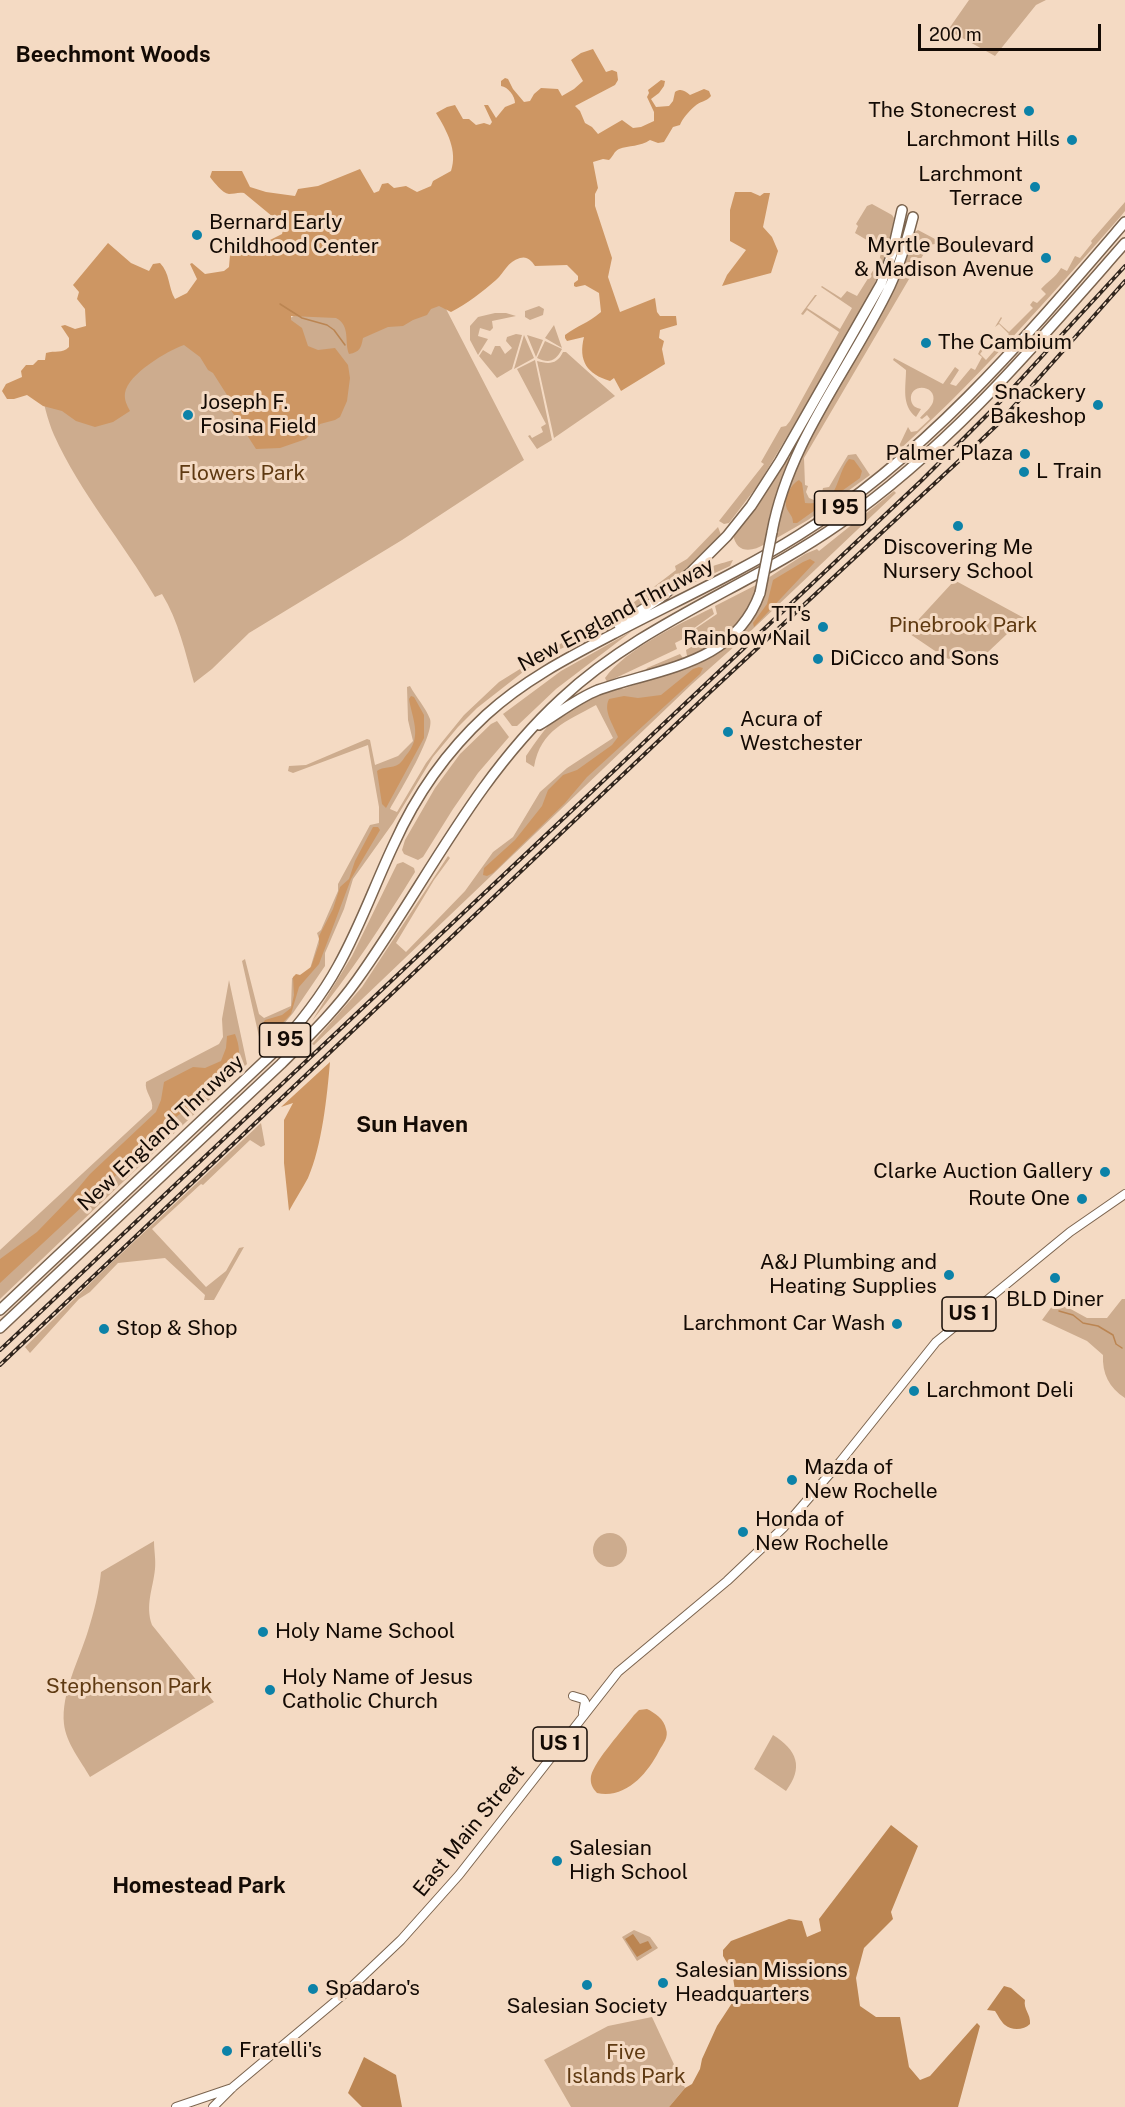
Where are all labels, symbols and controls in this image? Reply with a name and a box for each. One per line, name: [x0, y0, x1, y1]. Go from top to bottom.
scale bar: [921, 12, 1104, 50]
text: 200 m: [929, 24, 982, 45]
district label: Beechmont Woods: [15, 42, 211, 68]
place label: The Stonecrest: [868, 98, 1017, 124]
marker: The Stonecrest: [1022, 104, 1036, 118]
place label: Larchmont Hills: [906, 127, 1060, 153]
marker: Larchmont Hills: [1065, 133, 1079, 147]
place label: Larchmont Terrace: [918, 162, 1023, 212]
marker: Larchmont Terrace: [1028, 180, 1042, 194]
place label: Bernard Early Childhood Center: [209, 210, 379, 260]
marker: Bernard Early Childhood Center: [190, 228, 204, 242]
place label: Myrtle Boulevard & Madison Avenue: [854, 233, 1034, 283]
marker: Myrtle Boulevard & Madison Avenue: [1039, 251, 1053, 265]
place label: The Cambium: [938, 330, 1072, 356]
marker: The Cambium: [919, 336, 933, 350]
place label: Snackery Bakeshop: [990, 380, 1086, 430]
place label: Joseph F. Fosina Field: [200, 390, 317, 440]
marker: Snackery Bakeshop: [1091, 398, 1105, 412]
marker: Joseph F. Fosina Field: [181, 408, 195, 422]
place label: Palmer Plaza: [886, 441, 1013, 467]
marker: Palmer Plaza: [1018, 447, 1032, 461]
place label: L Train: [1036, 459, 1102, 485]
park label: Flowers Park: [179, 461, 305, 487]
marker: L Train: [1017, 465, 1031, 479]
road number: I 95: [814, 491, 866, 525]
marker: Discovering Me Nursery School: [951, 519, 965, 533]
place label: Discovering Me Nursery School: [882, 535, 1034, 585]
street label: New England Thruway: [514, 553, 718, 677]
place label: TT's Rainbow Nail: [683, 602, 811, 652]
park label: Pinebrook Park: [889, 613, 1037, 639]
marker: TT's Rainbow Nail: [816, 620, 830, 634]
place label: DiCicco and Sons: [830, 646, 999, 672]
marker: DiCicco and Sons: [811, 652, 825, 666]
place label: Acura of Westchester: [740, 707, 863, 757]
marker: Acura of Westchester: [721, 725, 735, 739]
road number: I 95: [260, 1023, 310, 1057]
street label: New England Thruway: [73, 1049, 249, 1217]
district label: Sun Haven: [356, 1112, 468, 1138]
place label: Clarke Auction Gallery: [873, 1159, 1093, 1185]
marker: Clarke Auction Gallery: [1098, 1165, 1112, 1179]
place label: Route One: [968, 1186, 1070, 1212]
marker: Route One: [1075, 1192, 1089, 1206]
place label: A&J Plumbing and Heating Supplies: [760, 1250, 937, 1300]
marker: A&J Plumbing and Heating Supplies: [942, 1268, 956, 1282]
marker: BLD Diner: [1048, 1271, 1062, 1285]
place label: BLD Diner: [1006, 1287, 1104, 1313]
road number: US 1: [942, 1297, 996, 1331]
place label: Larchmont Car Wash: [683, 1311, 885, 1337]
place label: Stop & Shop: [116, 1316, 238, 1342]
marker: Larchmont Car Wash: [890, 1317, 904, 1331]
marker: Stop & Shop: [97, 1322, 111, 1336]
place label: Larchmont Deli: [926, 1378, 1074, 1404]
marker: Larchmont Deli: [907, 1384, 921, 1398]
place label: Mazda of New Rochelle: [804, 1455, 938, 1505]
marker: Mazda of New Rochelle: [785, 1473, 799, 1487]
place label: Honda of New Rochelle: [755, 1507, 889, 1557]
marker: Honda of New Rochelle: [736, 1525, 750, 1539]
place label: Holy Name School: [275, 1619, 455, 1645]
marker: Holy Name School: [256, 1625, 270, 1639]
place label: Holy Name of Jesus Catholic Church: [282, 1665, 473, 1715]
park label: Stephenson Park: [46, 1674, 212, 1700]
marker: Holy Name of Jesus Catholic Church: [263, 1683, 277, 1697]
road number: US 1: [533, 1727, 587, 1761]
street label: East Main Street: [408, 1760, 530, 1902]
place label: Salesian High School: [569, 1836, 688, 1886]
marker: Salesian High School: [550, 1854, 564, 1868]
district label: Homestead Park: [112, 1873, 286, 1899]
place label: Salesian Missions Headquarters: [675, 1958, 848, 2008]
place label: Spadaro's: [325, 1976, 420, 2002]
marker: Salesian Missions Headquarters: [656, 1976, 670, 1990]
marker: Salesian Society: [580, 1978, 594, 1992]
marker: Spadaro's: [306, 1982, 320, 1996]
place label: Salesian Society: [506, 1994, 668, 2020]
place label: Fratelli's: [239, 2038, 322, 2064]
park label: Five Islands Park: [566, 2040, 686, 2090]
marker: Fratelli's: [220, 2044, 234, 2058]

